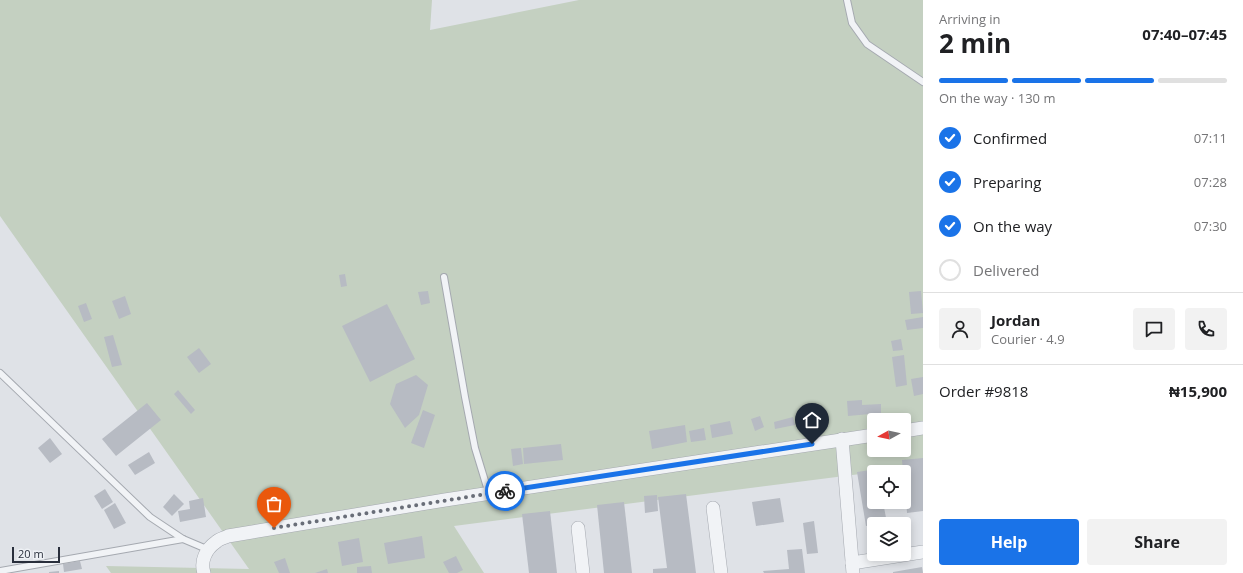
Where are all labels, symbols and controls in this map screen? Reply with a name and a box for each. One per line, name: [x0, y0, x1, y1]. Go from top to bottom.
text: Arriving in: [939, 10, 1001, 28]
text: 07:40–07:45: [1142, 24, 1227, 44]
text: 2 min: [939, 25, 1011, 61]
text: On the way · 130 m: [939, 89, 1055, 107]
icon: check: [939, 127, 961, 149]
text: Confirmed: [973, 128, 1047, 148]
text: 07:11: [1194, 129, 1227, 147]
icon: check: [939, 171, 961, 193]
text: Preparing: [973, 172, 1041, 192]
text: 07:28: [1194, 173, 1227, 191]
icon: check: [939, 215, 961, 237]
text: On the way: [973, 216, 1052, 236]
text: 07:30: [1194, 217, 1227, 235]
text: Delivered: [973, 260, 1040, 280]
button: person: [939, 308, 981, 350]
button: chat: [1133, 308, 1175, 350]
button: phone: [1185, 308, 1227, 350]
text: Jordan: [991, 310, 1040, 330]
text: Courier · 4.9: [991, 330, 1065, 348]
text: Order #9818: [939, 381, 1028, 401]
text: ₦15,900: [1169, 381, 1227, 401]
pin: [795, 403, 829, 444]
icon: home: [801, 409, 823, 431]
north arrow: [867, 413, 911, 457]
map controls: [867, 413, 911, 561]
button: locate: [867, 465, 911, 509]
courier: [485, 471, 525, 511]
icon: bike: [494, 480, 516, 502]
pin: [257, 487, 291, 528]
icon: bag: [263, 493, 285, 515]
button: layers: [867, 517, 911, 561]
button: Help: [939, 519, 1079, 565]
button: Share: [1087, 519, 1227, 565]
scale bar: [12, 545, 60, 564]
text: 20 m: [18, 546, 44, 561]

